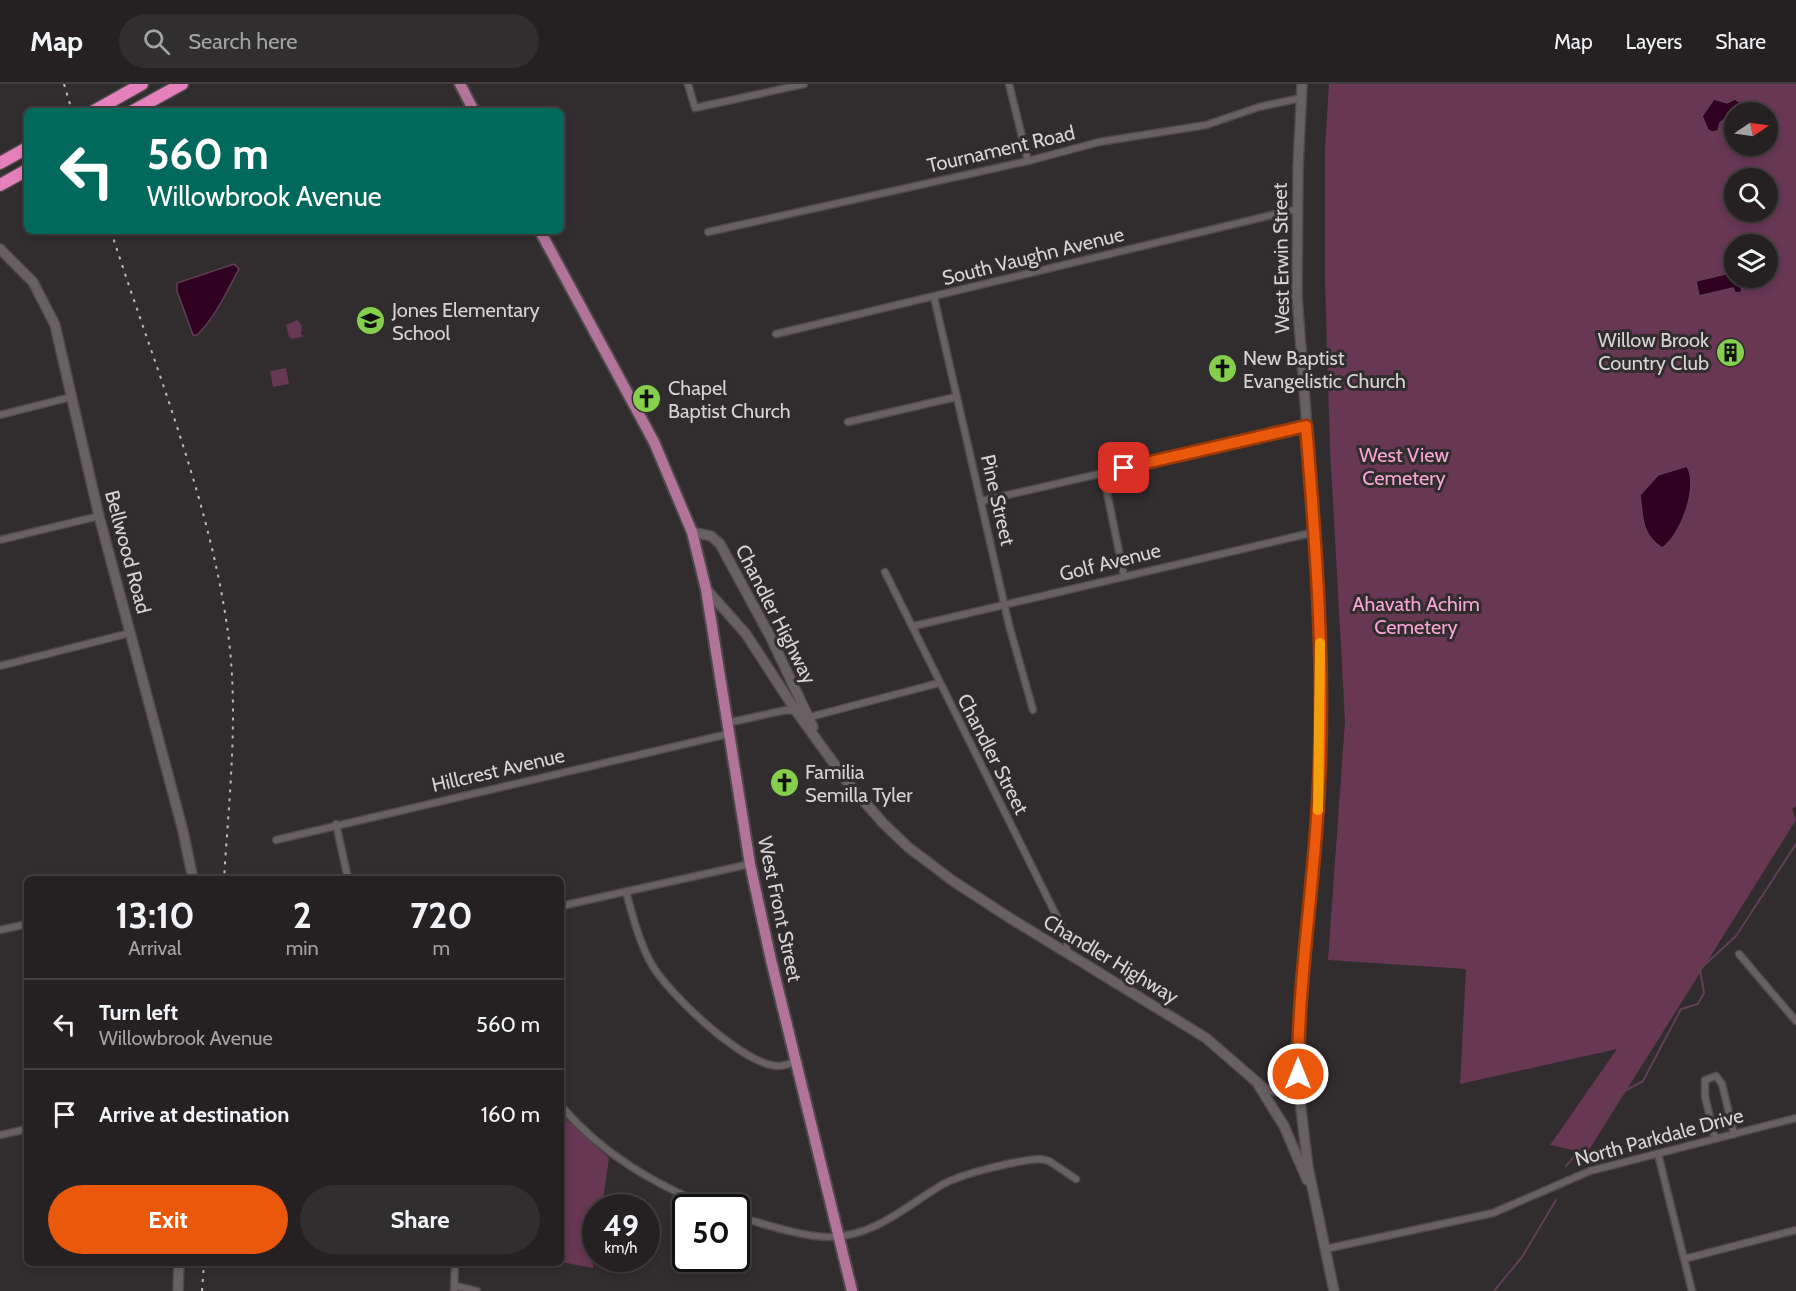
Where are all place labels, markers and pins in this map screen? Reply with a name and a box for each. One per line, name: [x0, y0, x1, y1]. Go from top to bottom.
place label: Jones Elementary School: [391, 298, 540, 345]
school or university icon: Jones Elementary School: [355, 305, 387, 337]
place label: Willow Brook Country Club: [1598, 328, 1709, 375]
building icon: Willow Brook Country Club: [1714, 336, 1746, 368]
place label: New Baptist Evangelistic Church: [1243, 346, 1406, 393]
church icon: New Baptist Evangelistic Church: [1206, 353, 1238, 385]
place label: Chapel Baptist Church: [668, 376, 791, 423]
church icon: Chapel Baptist Church: [631, 383, 663, 415]
pin: [1098, 442, 1149, 493]
place label: Familia Semilla Tyler: [805, 760, 913, 807]
church icon: Familia Semilla Tyler: [768, 767, 800, 799]

